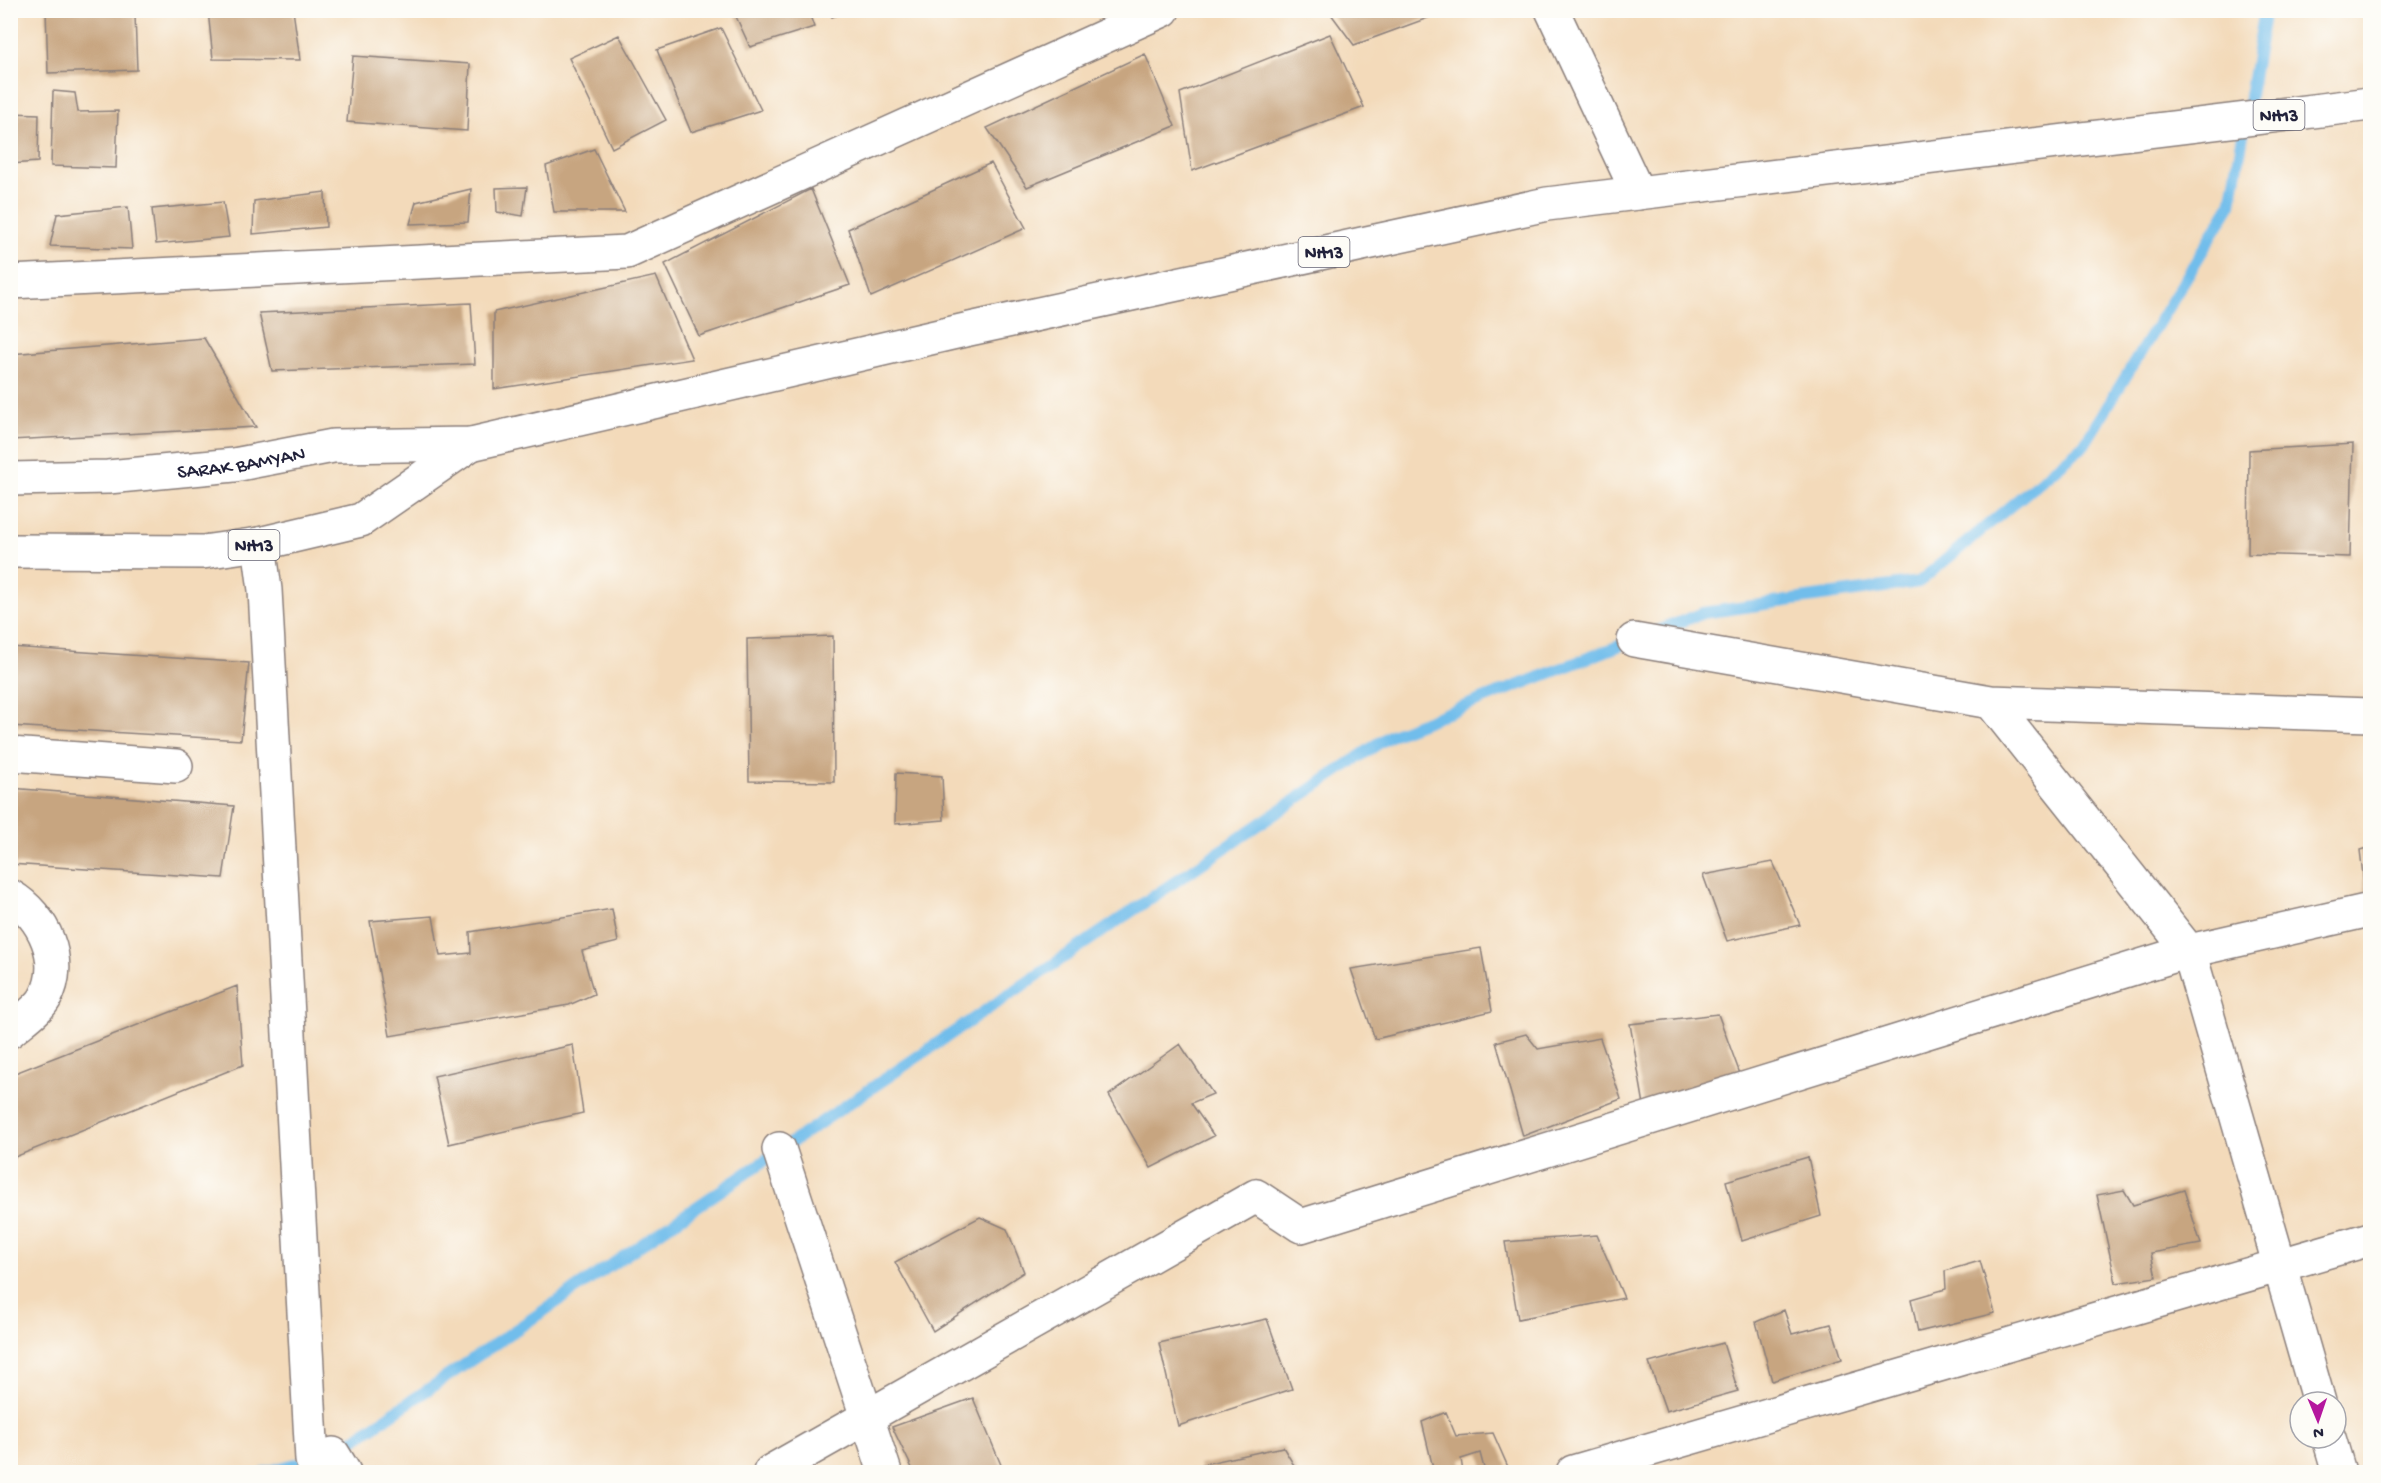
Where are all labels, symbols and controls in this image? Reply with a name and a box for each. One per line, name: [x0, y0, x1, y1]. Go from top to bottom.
road number: NH13: [2254, 100, 2304, 130]
road number: NH13: [1298, 237, 1350, 267]
street label: SARAK BAMYAN: [176, 444, 308, 485]
road number: NH13: [228, 530, 280, 560]
north arrow: [2288, 1390, 2348, 1450]
text: N: [2312, 1422, 2324, 1441]

